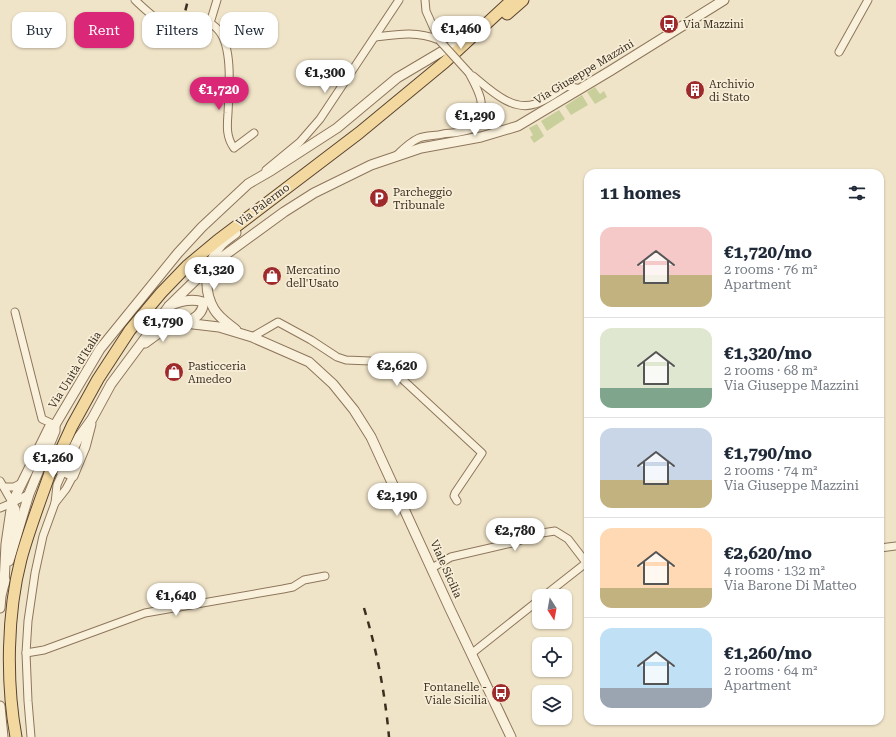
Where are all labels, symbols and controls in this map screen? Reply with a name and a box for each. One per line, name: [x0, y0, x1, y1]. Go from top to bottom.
chip: Buy: [12, 12, 66, 48]
chip: Rent: [74, 12, 134, 48]
chip: Filters: [142, 12, 212, 48]
chip: New: [220, 12, 278, 48]
bus stop icon: Via Mazzini: [658, 13, 680, 35]
pin: €1,460: [428, 16, 494, 50]
place label: Via Mazzini: [683, 18, 744, 31]
text: €1,460: [441, 21, 481, 36]
street label: Via Giuseppe Mazzini: [532, 37, 637, 107]
pin: €1,300: [292, 60, 358, 94]
text: €1,300: [305, 65, 345, 80]
pin: €1,720: [186, 77, 252, 111]
place label: Archivio di Stato: [709, 78, 755, 104]
building icon: Archivio di Stato: [684, 79, 706, 101]
text: €1,720: [199, 82, 239, 97]
pin: €1,290: [442, 103, 508, 137]
text: €1,290: [455, 108, 495, 123]
street label: Via Palermo: [234, 181, 292, 229]
icon: filters: [846, 182, 868, 204]
text: 11 homes: [600, 183, 681, 203]
place label: Parcheggio Tribunale: [393, 186, 453, 212]
parking icon: Parcheggio Tribunale: [368, 187, 390, 209]
text: €1,720/mo: [724, 242, 812, 262]
icon: home: [632, 243, 680, 291]
pin: €1,320: [181, 257, 247, 291]
text: €1,320: [194, 262, 234, 277]
text: 2 rooms · 76 m²: [724, 262, 818, 277]
place label: Mercatino dell'Usato: [286, 264, 341, 290]
shop icon: Mercatino dell'Usato: [261, 265, 283, 287]
text: Apartment: [724, 277, 791, 292]
pin: €1,790: [130, 309, 196, 343]
text: €1,790: [143, 314, 183, 329]
street label: Via Unità d'Italia: [46, 329, 104, 411]
text: €1,320/mo: [724, 343, 812, 363]
icon: home: [632, 344, 680, 392]
pin: €2,620: [364, 353, 430, 387]
text: €2,620: [377, 358, 417, 373]
place label: Pasticceria Amedeo: [188, 360, 246, 386]
shop icon: Pasticceria Amedeo: [163, 361, 185, 383]
text: 2 rooms · 68 m²: [724, 363, 818, 378]
text: Via Giuseppe Mazzini: [724, 378, 859, 393]
text: €1,790/mo: [724, 443, 812, 463]
icon: home: [632, 444, 680, 492]
pin: €1,260: [20, 445, 86, 479]
text: €1,260: [33, 450, 73, 465]
text: 2 rooms · 74 m²: [724, 463, 818, 478]
text: Via Giuseppe Mazzini: [724, 478, 859, 493]
pin: €2,190: [364, 483, 430, 517]
text: €2,190: [377, 488, 417, 503]
pin: €2,780: [482, 518, 548, 552]
text: €2,780: [495, 523, 535, 538]
street label: Viale Sicilia: [427, 538, 465, 600]
text: €2,620/mo: [724, 543, 812, 563]
icon: home: [632, 544, 680, 592]
text: 4 rooms · 132 m²: [724, 563, 825, 578]
text: Via Barone Di Matteo: [724, 578, 857, 593]
pin: €1,640: [143, 583, 209, 617]
text: €1,640: [156, 588, 196, 603]
north arrow: [532, 589, 572, 629]
map controls: [532, 589, 572, 725]
button: locate: [532, 637, 572, 677]
text: €1,260/mo: [724, 643, 812, 663]
icon: home: [632, 644, 680, 692]
text: 2 rooms · 64 m²: [724, 663, 818, 678]
text: Apartment: [724, 678, 791, 693]
place label: Fontanelle - Viale Sicilia: [424, 681, 487, 707]
bus stop icon: Fontanelle - Viale Sicilia: [490, 682, 512, 704]
button: layers: [532, 685, 572, 725]

